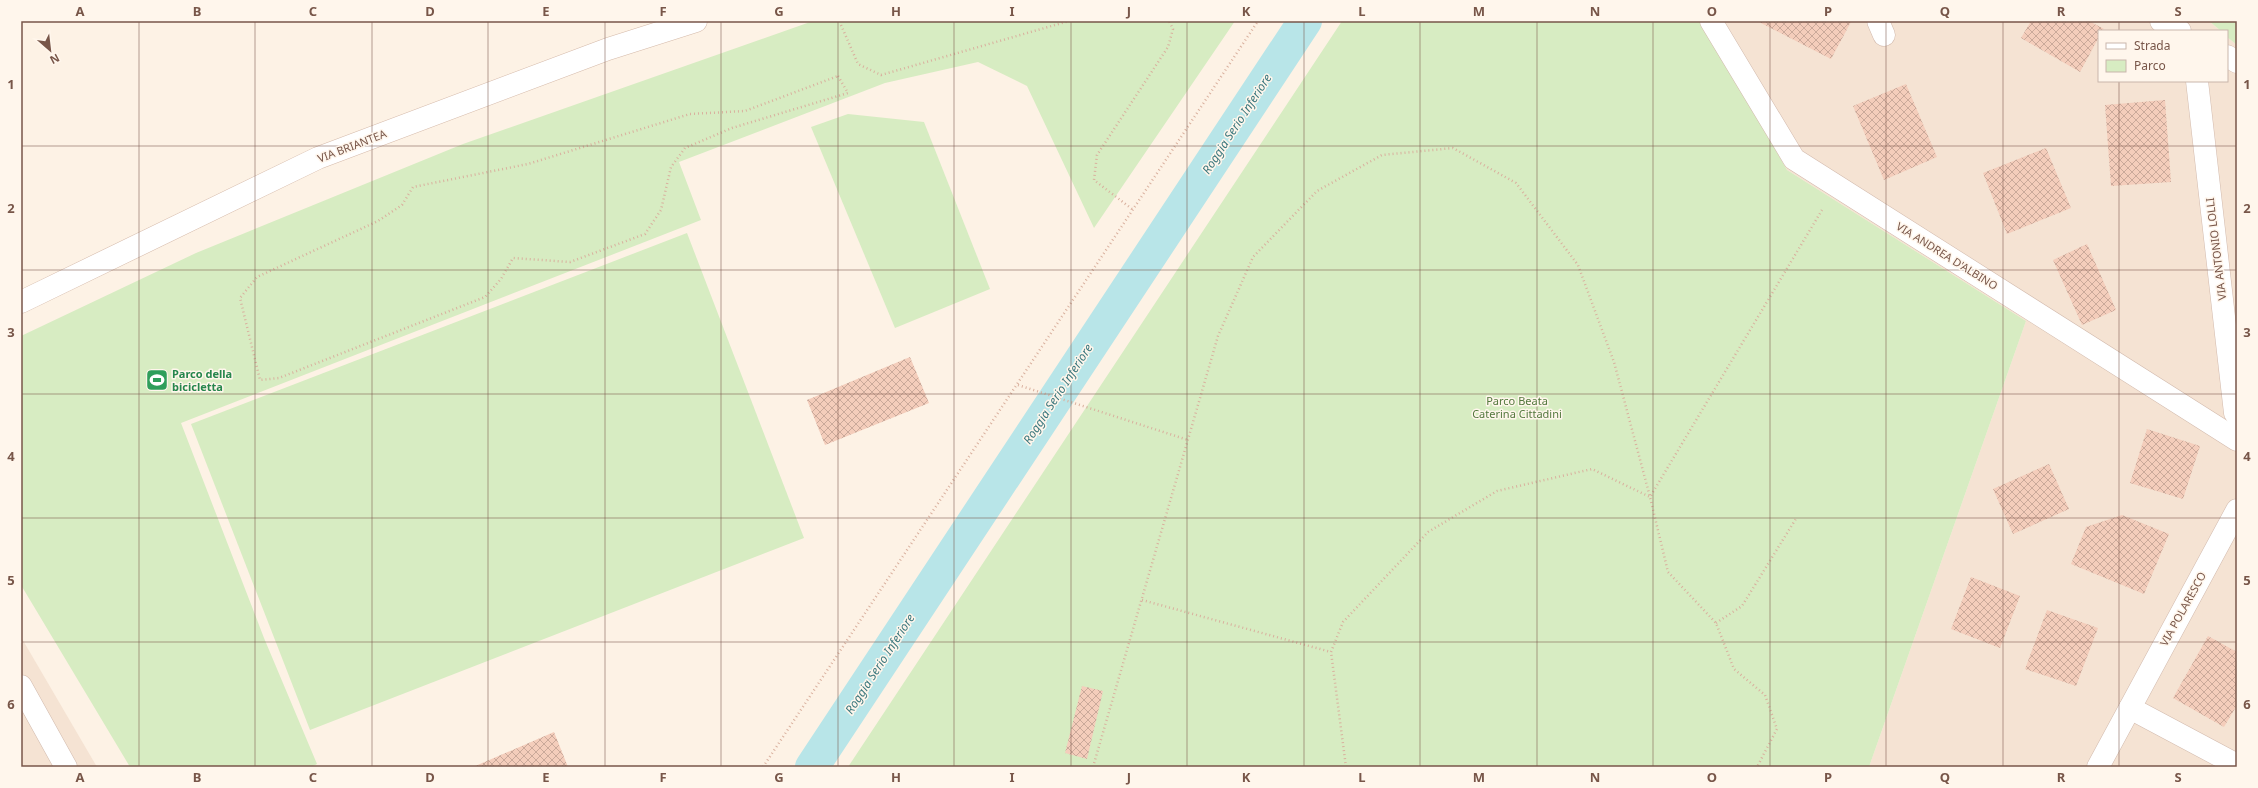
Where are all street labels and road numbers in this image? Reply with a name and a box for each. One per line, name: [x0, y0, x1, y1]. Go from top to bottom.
street label: VIA BRIANTEA: [315, 125, 389, 166]
street label: VIA ANTONIO LOLLI: [2202, 197, 2229, 301]
street label: VIA ANDREA D'ALBINO: [1894, 218, 2001, 293]
street label: VIA POLARESCO: [2156, 569, 2209, 649]

